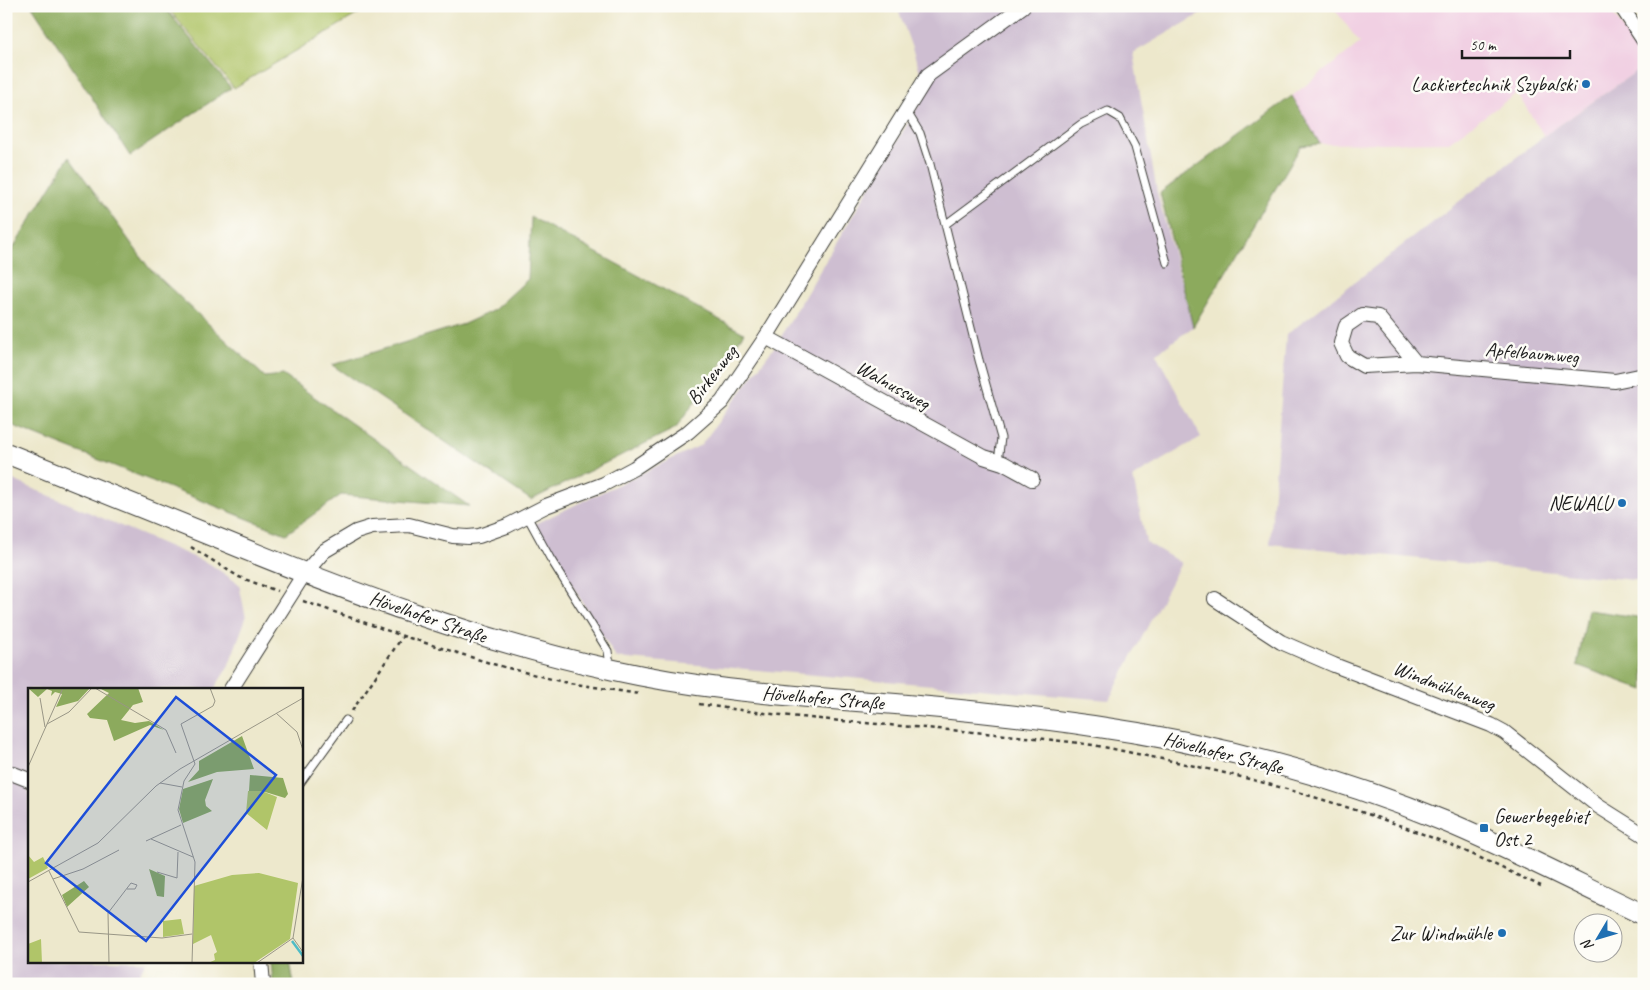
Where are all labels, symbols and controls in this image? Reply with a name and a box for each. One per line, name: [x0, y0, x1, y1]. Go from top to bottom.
scale bar: [1462, 28, 1570, 60]
text: 50 m: [1470, 36, 1497, 55]
place label: Lackiertechnik Szybalski: [1411, 72, 1578, 97]
marker: Lackiertechnik Szybalski: [1580, 78, 1592, 90]
street label: Apfelbaumweg: [1484, 336, 1581, 370]
street label: Birkenweg: [681, 339, 744, 410]
street label: Walnussweg: [852, 355, 936, 416]
place label: NEWALU: [1549, 491, 1615, 516]
marker: NEWALU: [1616, 497, 1628, 509]
street label: Hövelhofer Straße: [366, 585, 491, 649]
street label: Windmühlenweg: [1390, 655, 1500, 717]
street label: Hövelhofer Straße: [761, 680, 886, 716]
inset map: [28, 688, 302, 962]
street label: Hövelhofer Straße: [1161, 726, 1287, 780]
place label: Gewerbegebiet Ost 2: [1494, 804, 1592, 852]
marker: Gewerbegebiet Ost 2: [1478, 822, 1490, 834]
north arrow: [1572, 912, 1622, 962]
place label: Zur Windmühle: [1390, 921, 1493, 946]
marker: Zur Windmühle: [1496, 927, 1508, 939]
text: N: [1577, 935, 1598, 954]

